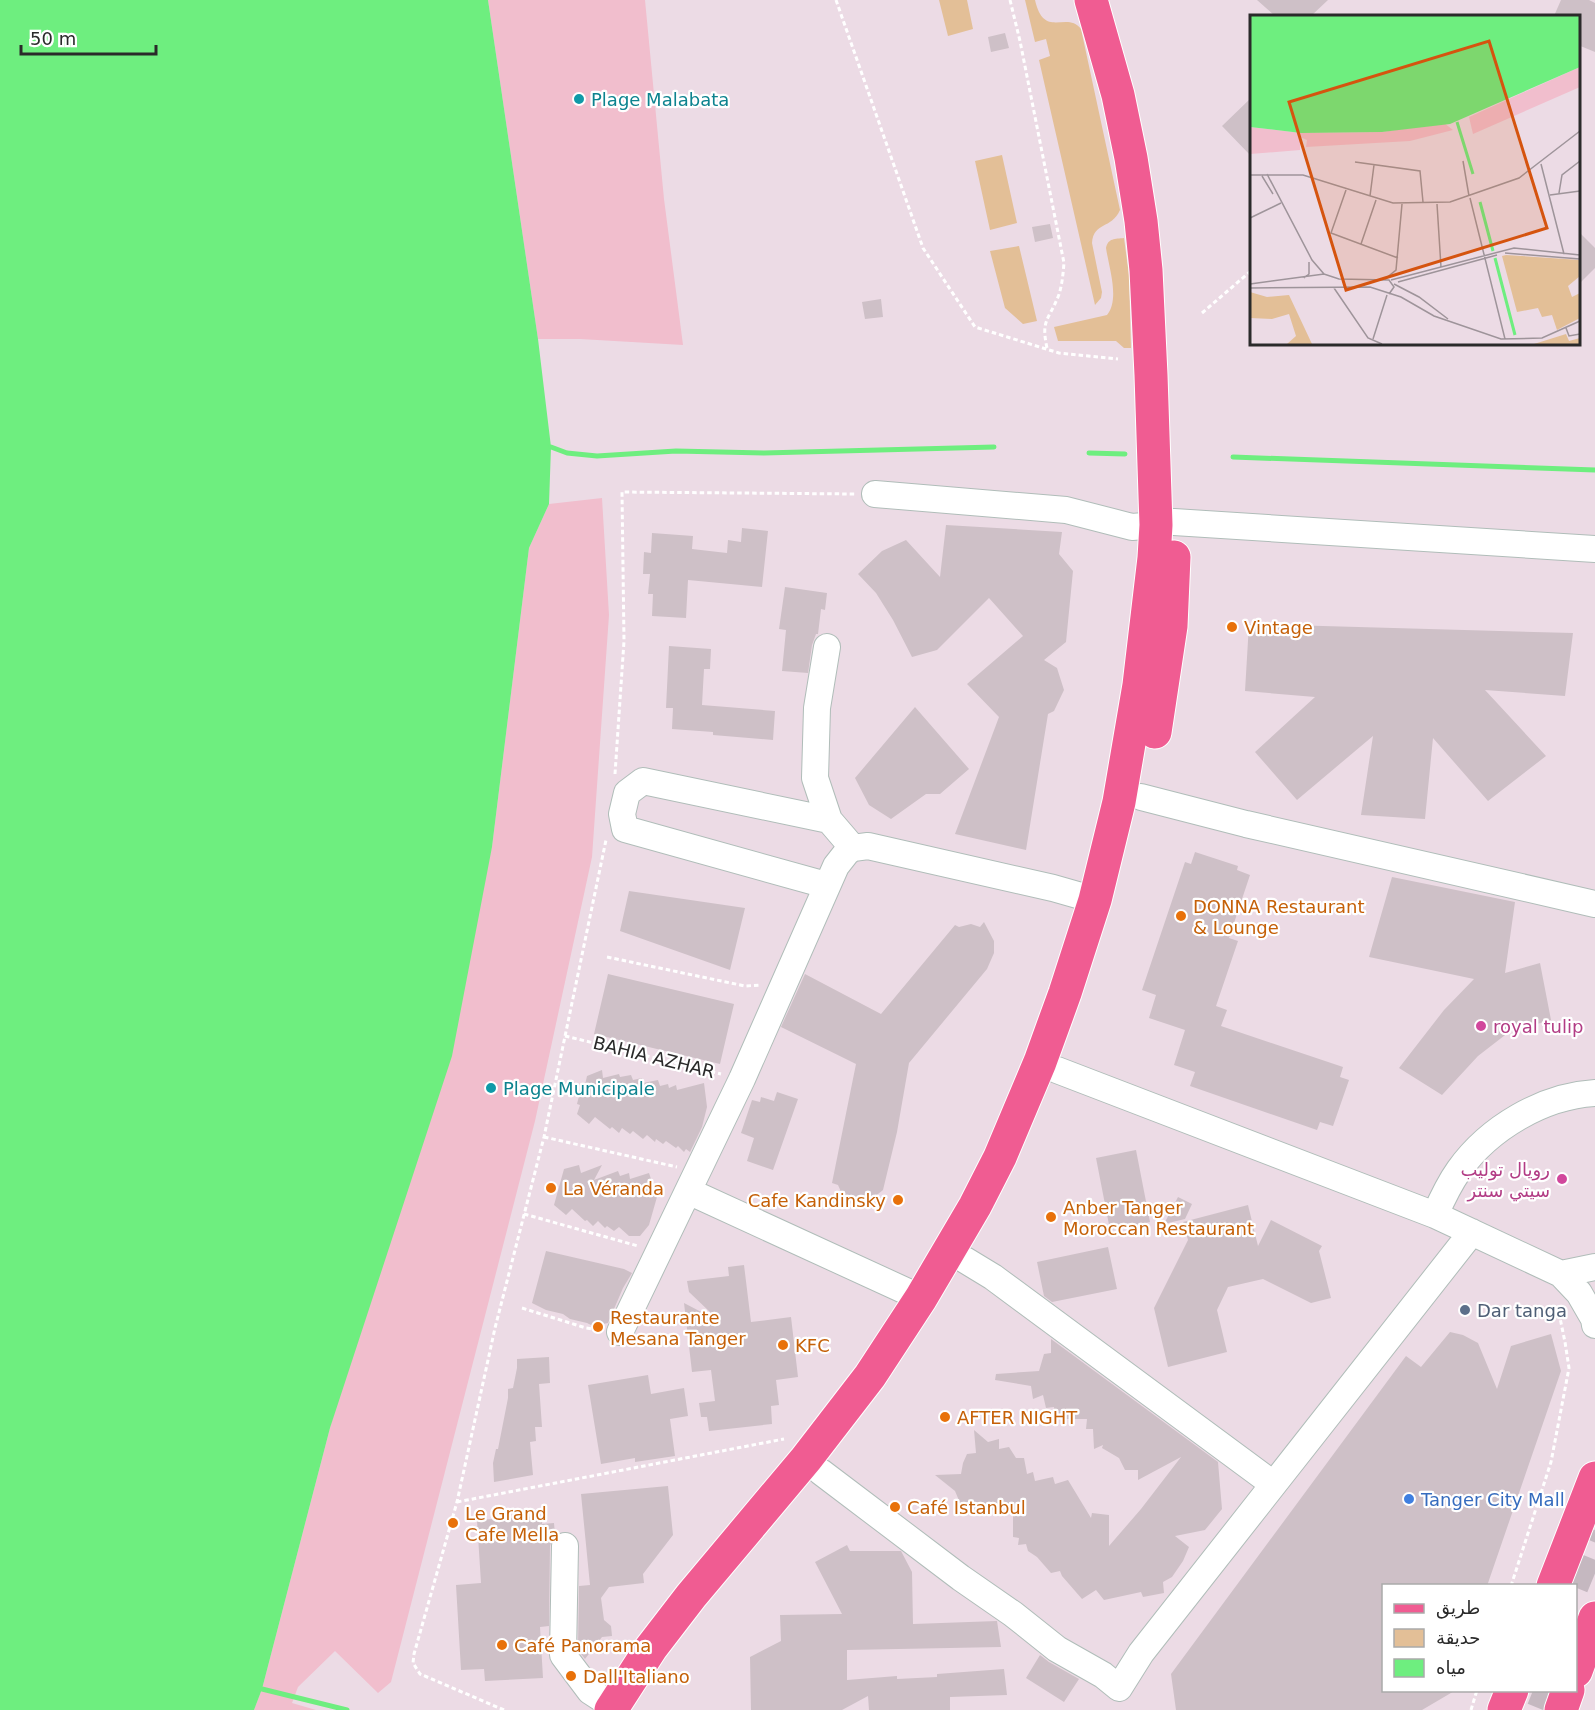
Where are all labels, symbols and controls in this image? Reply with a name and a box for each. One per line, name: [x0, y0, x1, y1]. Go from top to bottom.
inset map: [1250, 15, 1580, 345]
scale bar: [21, 18, 156, 56]
text: 50 m: [30, 28, 76, 49]
place label: Plage Malabata: [591, 89, 729, 110]
marker: Plage Malabata: [572, 92, 586, 106]
place label: Vintage: [1244, 617, 1313, 638]
marker: Vintage: [1225, 620, 1239, 634]
place label: DONNA Restaurant & Lounge: [1193, 896, 1365, 938]
marker: DONNA Restaurant & Lounge: [1174, 909, 1188, 923]
place label: royal tulip: [1493, 1016, 1583, 1037]
marker: royal tulip: [1474, 1019, 1488, 1033]
street label: BAHIA AZHAR: [591, 1032, 717, 1082]
place label: Plage Municipale: [503, 1078, 655, 1099]
marker: Plage Municipale: [484, 1081, 498, 1095]
place label: رويال توليب سيتي سنتر: [1460, 1159, 1550, 1202]
marker: رويال توليب سيتي سنتر: [1555, 1172, 1569, 1186]
place label: La Véranda: [563, 1178, 664, 1199]
marker: La Véranda: [544, 1181, 558, 1195]
place label: Cafe Kandinsky: [748, 1190, 886, 1211]
marker: Cafe Kandinsky: [891, 1193, 905, 1207]
place label: Anber Tanger Moroccan Restaurant: [1063, 1197, 1254, 1239]
marker: Anber Tanger Moroccan Restaurant: [1044, 1210, 1058, 1224]
place label: Dar tanga: [1477, 1300, 1567, 1321]
marker: Dar tanga: [1458, 1303, 1472, 1317]
place label: Restaurante Mesana Tanger: [610, 1307, 746, 1349]
marker: Restaurante Mesana Tanger: [591, 1320, 605, 1334]
place label: KFC: [795, 1335, 830, 1356]
marker: KFC: [776, 1338, 790, 1352]
place label: AFTER NIGHT: [957, 1407, 1078, 1428]
marker: AFTER NIGHT: [938, 1410, 952, 1424]
place label: Tanger City Mall: [1420, 1489, 1565, 1510]
marker: Tanger City Mall: [1402, 1492, 1416, 1506]
place label: Café Istanbul: [907, 1497, 1026, 1518]
marker: Café Istanbul: [888, 1500, 902, 1514]
place label: Le Grand Cafe Mella: [465, 1503, 559, 1545]
marker: Le Grand Cafe Mella: [446, 1516, 460, 1530]
legend: [1382, 1584, 1577, 1692]
text: طريق: [1436, 1597, 1480, 1619]
text: حديقة: [1436, 1627, 1480, 1648]
place label: Café Panorama: [514, 1635, 651, 1656]
marker: Café Panorama: [495, 1638, 509, 1652]
text: مياه: [1436, 1657, 1466, 1678]
place label: Dall'Italiano: [583, 1666, 690, 1687]
marker: Dall'Italiano: [564, 1669, 578, 1683]

